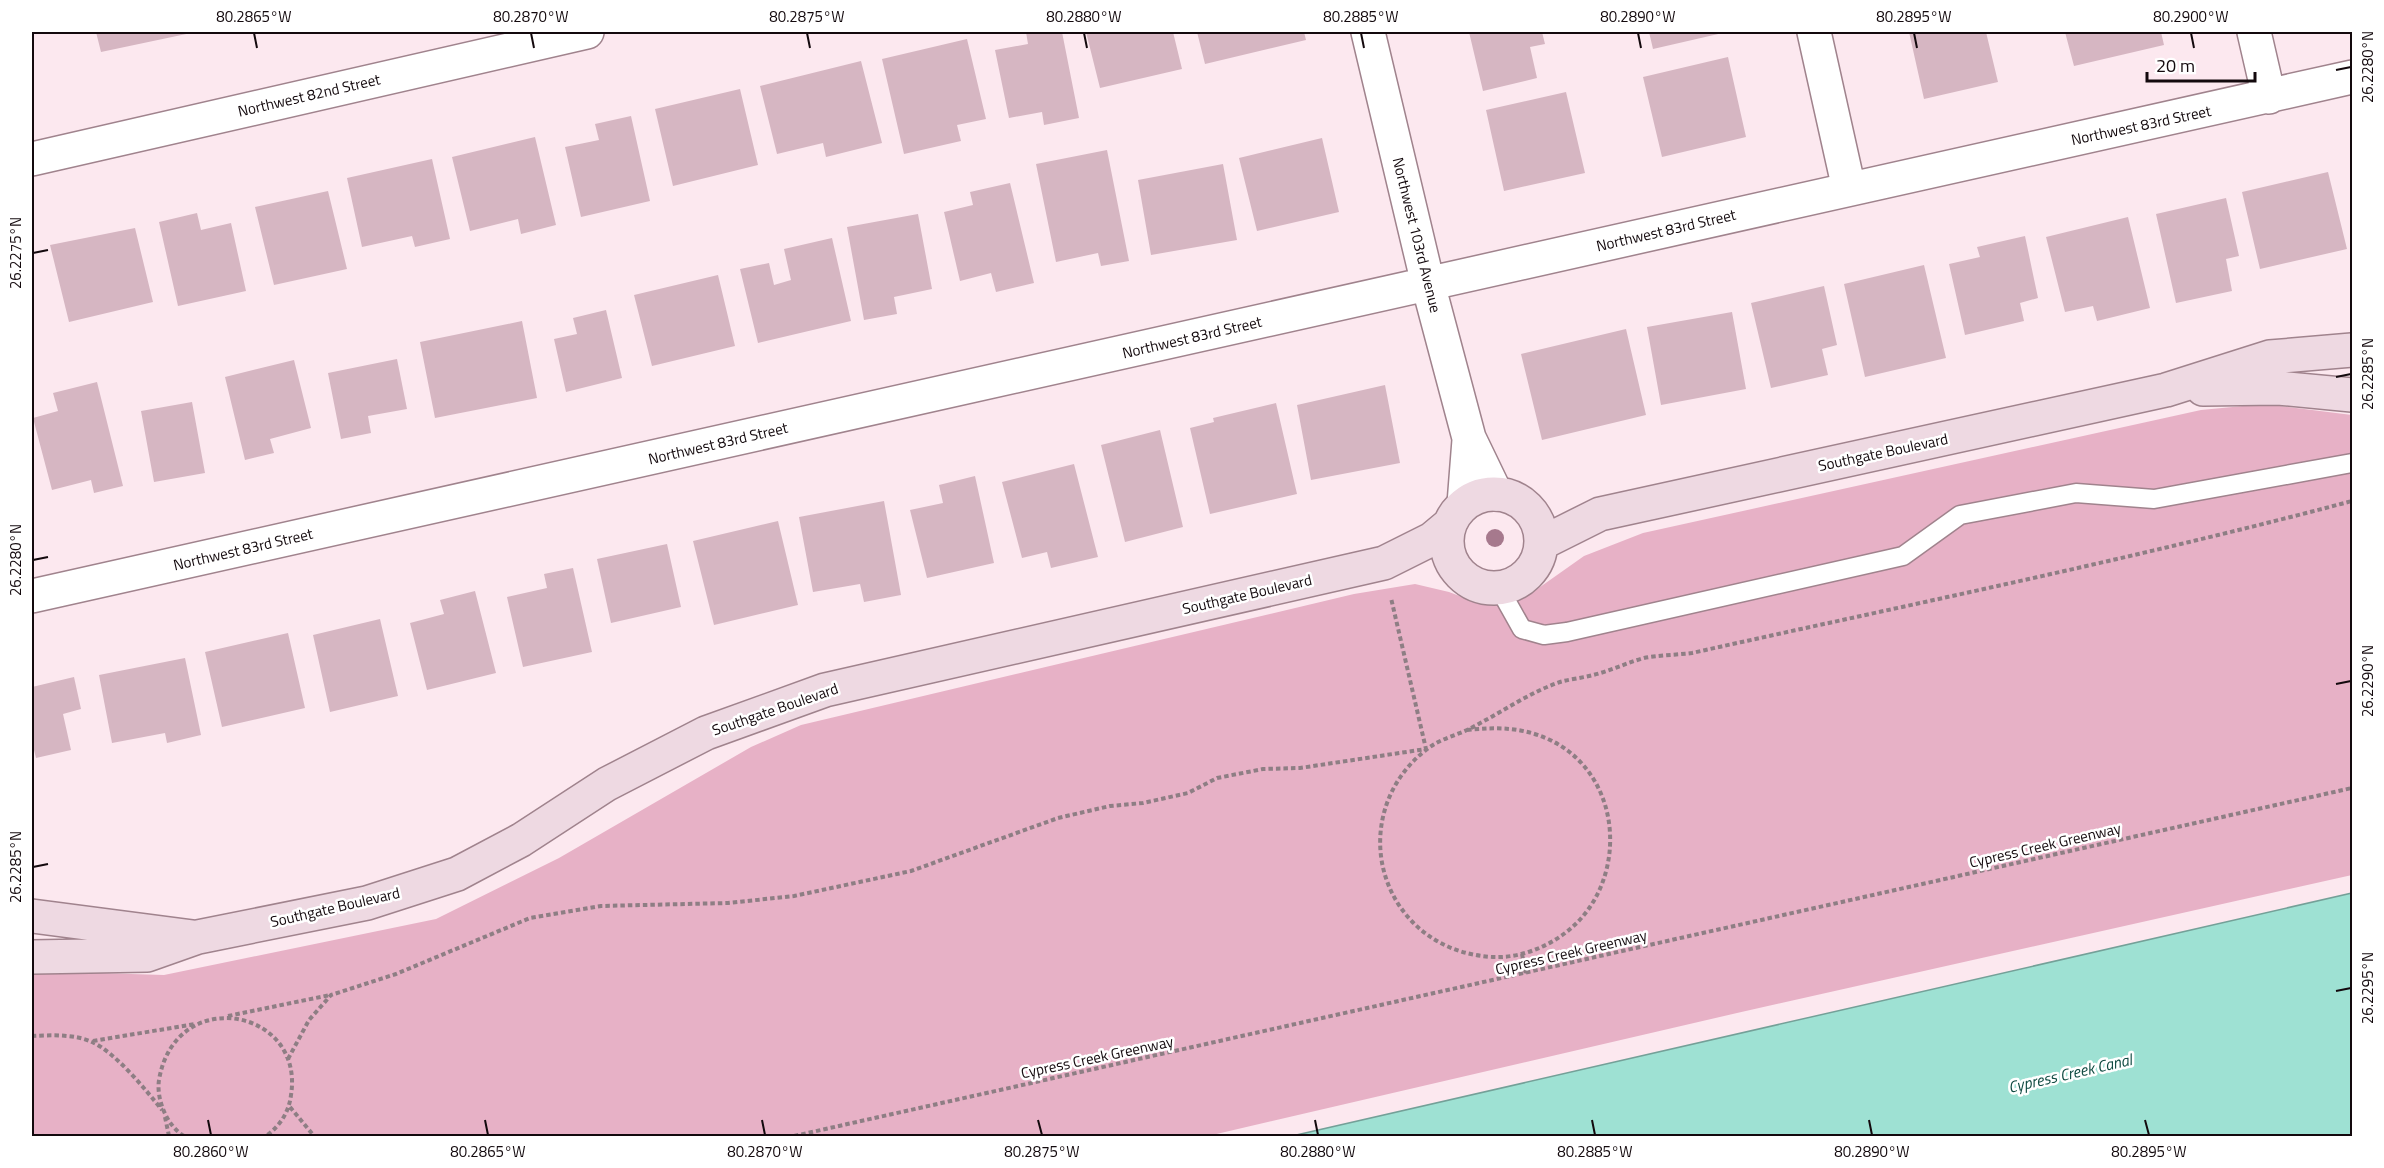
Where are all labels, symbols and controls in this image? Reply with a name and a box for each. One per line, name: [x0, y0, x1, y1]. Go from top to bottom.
text: 80.2865°W: [216, 5, 292, 28]
text: 80.2870°W: [493, 5, 569, 28]
text: 80.2875°W: [769, 5, 845, 28]
text: 80.2880°W: [1046, 5, 1122, 28]
text: 80.2885°W: [1323, 5, 1399, 28]
text: 80.2890°W: [1600, 5, 1676, 28]
text: 80.2895°W: [1876, 5, 1952, 28]
text: 80.2900°W: [2153, 5, 2229, 28]
text: 26.2280°N: [2356, 31, 2379, 103]
scale bar: [2147, 45, 2255, 83]
text: 20 m: [2156, 52, 2195, 79]
street label: Northwest 82nd Street: [235, 67, 383, 123]
street label: Northwest 83rd Street: [2069, 99, 2214, 151]
street label: Northwest 103rd Avenue: [1387, 155, 1447, 315]
street label: Northwest 83rd Street: [1594, 203, 1739, 257]
text: 26.2275°N: [4, 217, 27, 289]
street label: Northwest 83rd Street: [1120, 310, 1265, 364]
text: 26.2285°N: [2356, 338, 2379, 410]
street label: Northwest 83rd Street: [646, 416, 791, 470]
street label: Southgate Boulevard: [1816, 427, 1950, 477]
street label: Northwest 83rd Street: [171, 522, 316, 576]
text: 26.2280°N: [4, 524, 27, 596]
street label: Southgate Boulevard: [1180, 568, 1314, 620]
text: 26.2290°N: [2356, 645, 2379, 717]
street label: Southgate Boulevard: [709, 677, 841, 741]
street label: Cypress Creek Greenway: [1967, 816, 2123, 874]
text: 26.2285°N: [4, 831, 27, 903]
street label: Southgate Boulevard: [268, 881, 402, 933]
street label: Cypress Creek Greenway: [1493, 923, 1649, 981]
text: 26.2295°N: [2356, 952, 2379, 1024]
street label: Cypress Creek Greenway: [1019, 1030, 1175, 1084]
water label: Cypress Creek Canal: [2006, 1047, 2136, 1099]
text: 80.2860°W: [173, 1140, 249, 1163]
text: 80.2865°W: [450, 1140, 526, 1163]
text: 80.2870°W: [727, 1140, 803, 1163]
text: 80.2875°W: [1004, 1140, 1080, 1163]
text: 80.2880°W: [1280, 1140, 1356, 1163]
text: 80.2885°W: [1557, 1140, 1633, 1163]
text: 80.2890°W: [1834, 1140, 1910, 1163]
text: 80.2895°W: [2111, 1140, 2187, 1163]

